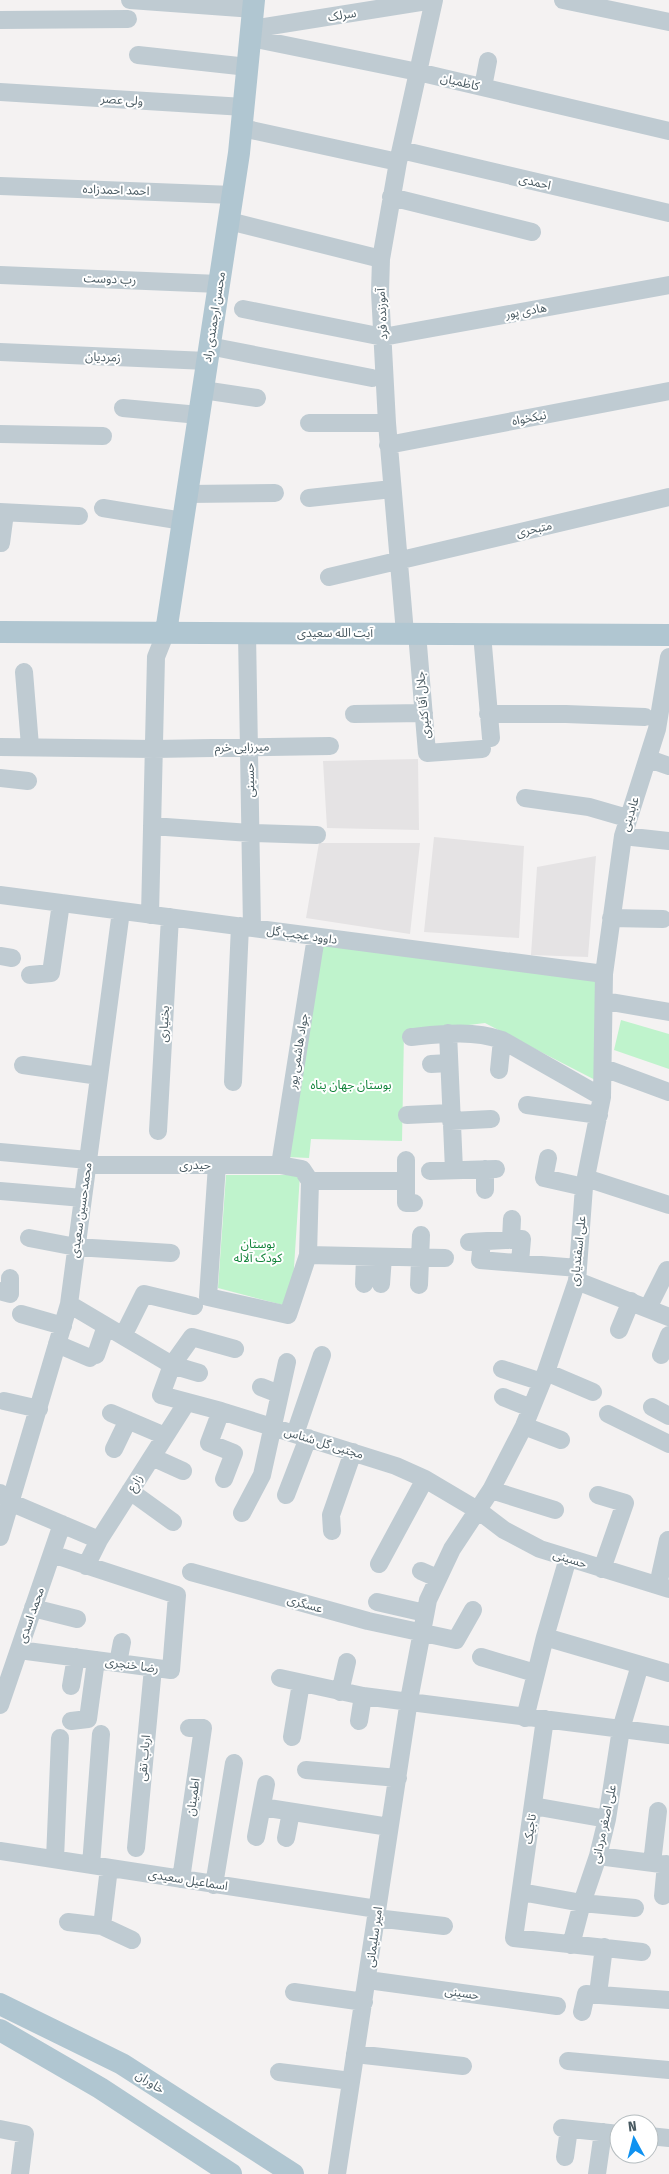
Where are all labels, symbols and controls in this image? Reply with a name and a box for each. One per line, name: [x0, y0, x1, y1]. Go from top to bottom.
street label: سرلک: [327, 6, 357, 24]
street label: کاظمیان: [439, 71, 482, 94]
street label: ولی عصر: [99, 91, 144, 108]
street label: احمدی: [518, 172, 552, 192]
street label: احمد احمدزاده: [82, 182, 150, 198]
street label: رب دوست: [83, 271, 137, 287]
street label: محسن ارجمندی راد: [200, 271, 228, 363]
street label: آموزنده فرد: [374, 287, 390, 340]
street label: هادی پور: [503, 300, 548, 323]
street label: زمردیان: [85, 349, 121, 365]
street label: نیکخواه: [511, 408, 547, 428]
street label: متبحری: [515, 518, 553, 540]
street label: آیت الله سعیدی: [297, 626, 374, 640]
street label: جلال آقا کثیری: [413, 671, 433, 739]
street label: میرزایی خرم: [214, 740, 270, 756]
street label: حسینی: [243, 763, 257, 797]
street label: عابدینی: [618, 795, 642, 833]
street label: داوود عجب گل: [266, 923, 338, 947]
street label: بختیاری: [156, 1005, 172, 1043]
street label: جواد هاشمی پور: [285, 1012, 312, 1091]
park label: بوستان جهان پناه: [310, 1078, 392, 1093]
street label: حیدری: [179, 1158, 211, 1172]
street label: محمدحسین سعیدی: [67, 1161, 95, 1259]
street label: علی اسفندیاری: [567, 1215, 589, 1287]
park label: بوستان کودک آلاله: [234, 1237, 283, 1265]
street label: مجتبی گل شناس: [283, 1424, 365, 1462]
street label: زارع: [124, 1472, 147, 1495]
street label: حسینی: [551, 1547, 589, 1571]
street label: محمد اسدی: [15, 1585, 47, 1645]
street label: عسگری: [286, 1592, 324, 1616]
street label: رضا خنجری: [104, 1654, 160, 1676]
street label: ارباب تقی: [135, 1734, 153, 1782]
street label: اطمینان: [183, 1777, 203, 1817]
street label: علی اصغر مردانی: [589, 1783, 619, 1865]
street label: تاجیک: [521, 1813, 539, 1845]
street label: اسماعیل سعیدی: [147, 1867, 229, 1893]
street label: امیر سلیمانی: [363, 1906, 385, 1968]
street label: حسینی: [444, 1984, 480, 2002]
street label: خاوران: [133, 2068, 167, 2096]
north arrow: [609, 2114, 659, 2164]
text: N: [627, 2118, 638, 2136]

